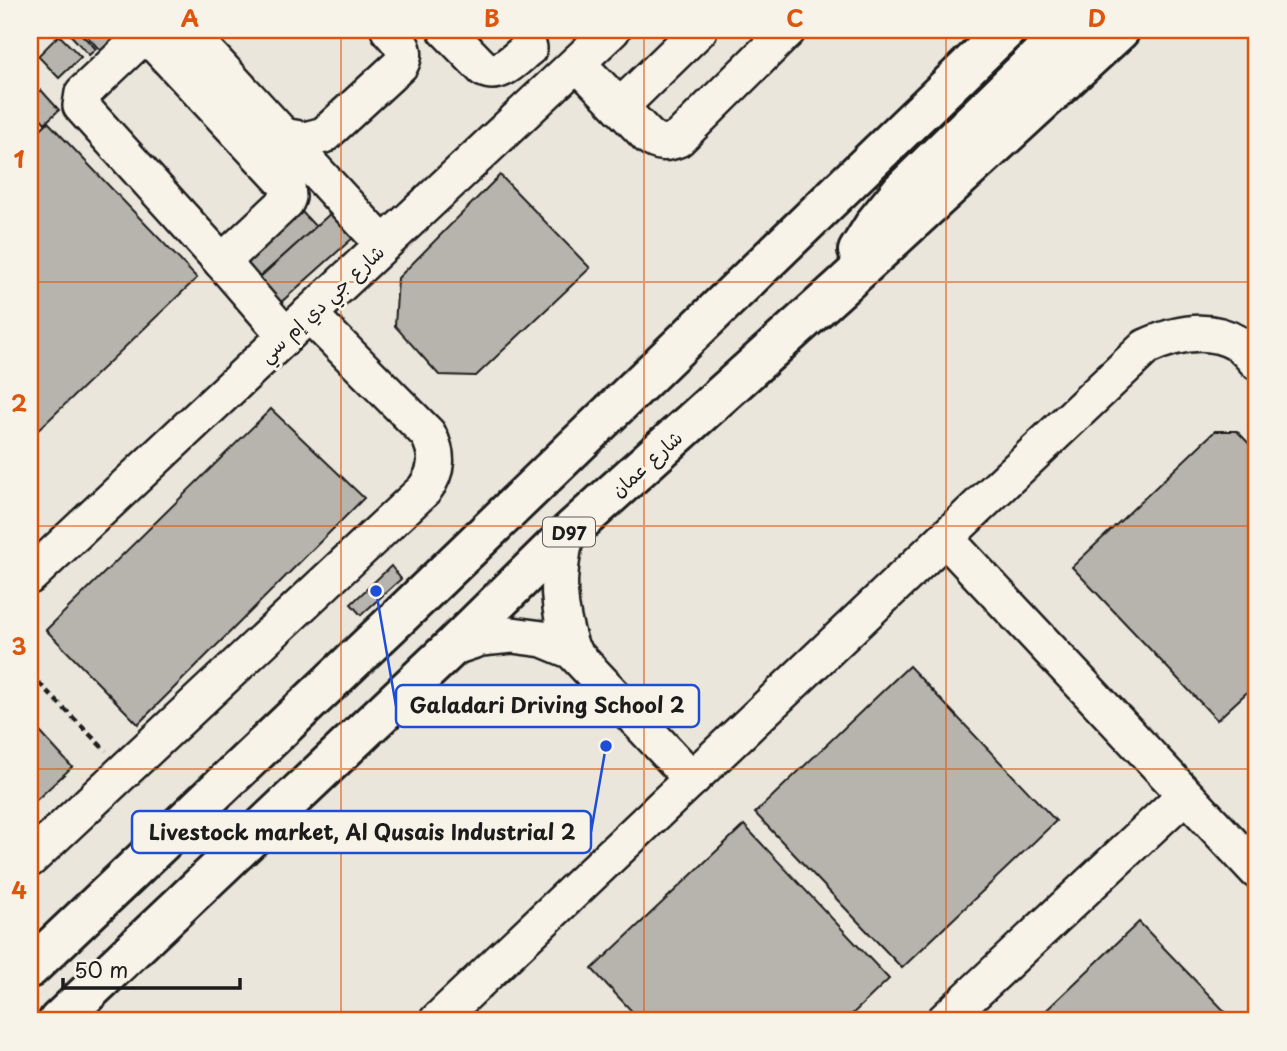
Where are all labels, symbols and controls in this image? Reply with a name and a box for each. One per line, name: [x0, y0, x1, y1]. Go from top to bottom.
text: A: [181, 0, 199, 35]
text: B: [484, 0, 500, 35]
text: C: [786, 0, 804, 35]
text: D: [1088, 0, 1106, 35]
text: 1: [14, 141, 25, 176]
street label: شارع جي دي إم سي: [252, 238, 393, 371]
text: 2: [11, 385, 27, 420]
street label: شارع عمان: [604, 423, 689, 504]
road number: D97: [543, 518, 595, 546]
text: 3: [11, 628, 27, 663]
callout: Galadari Driving School 2: [396, 685, 699, 727]
text: Galadari Driving School 2: [410, 688, 685, 720]
callout: Livestock market, Al Qusais Industrial 2: [132, 811, 591, 853]
text: Livestock market, Al Qusais Industrial 2: [149, 815, 576, 847]
text: 4: [11, 872, 27, 907]
scale bar: [63, 946, 240, 990]
text: 50 m: [74, 953, 128, 985]

